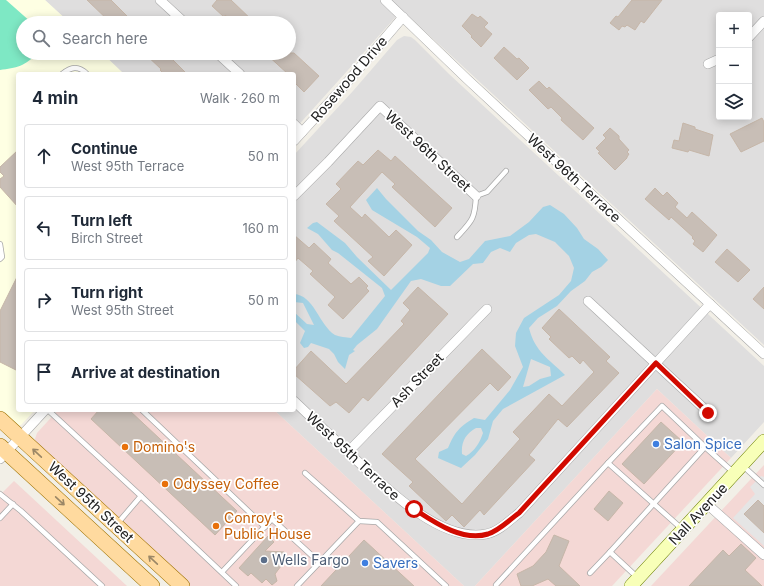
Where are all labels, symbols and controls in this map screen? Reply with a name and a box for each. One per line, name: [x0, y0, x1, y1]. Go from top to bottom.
map controls: [716, 12, 752, 120]
button: +: [716, 12, 752, 48]
search box: [16, 16, 296, 60]
icon: search: [30, 27, 52, 49]
text: Search here: [62, 29, 148, 48]
street label: Rosewood Drive: [307, 32, 390, 125]
button: −: [716, 48, 752, 84]
button: layers: [716, 84, 752, 120]
text: 4 min: [32, 88, 78, 108]
text: Walk · 260 m: [200, 90, 280, 106]
street label: West 96th Street: [382, 107, 475, 195]
street label: West 96th Terrace: [524, 130, 625, 226]
text: Continue: [71, 139, 138, 158]
icon: ahead: [33, 145, 55, 167]
text: 50 m: [248, 148, 279, 164]
text: West 95th Terrace: [71, 158, 184, 174]
text: Turn left: [71, 211, 132, 230]
icon: left: [33, 217, 55, 239]
text: 160 m: [242, 220, 279, 236]
text: Birch Street: [71, 230, 143, 246]
text: Turn right: [71, 283, 143, 302]
icon: right: [33, 289, 55, 311]
text: 50 m: [248, 292, 279, 308]
text: West 95th Street: [71, 302, 174, 318]
street label: Ash Street: [387, 349, 447, 410]
icon: arrive: [33, 361, 55, 383]
text: Arrive at destination: [71, 363, 220, 382]
route end: [699, 404, 717, 422]
street label: West 95th Terrace: [303, 408, 404, 503]
place label: Salon Spice: [664, 435, 742, 452]
place label: Domino's: [133, 438, 195, 455]
marker: Salon Spice: [651, 439, 661, 449]
marker: Domino's: [120, 442, 130, 452]
one-way arrow: [32, 448, 42, 457]
street label: West 95th Street: [45, 458, 138, 546]
place label: Odyssey Coffee: [173, 475, 279, 492]
marker: Odyssey Coffee: [160, 479, 170, 489]
street label: Nall Avenue: [665, 479, 731, 548]
one-way arrow: [54, 496, 65, 505]
route start: [405, 500, 423, 518]
place label: Conroy's Public House: [224, 509, 311, 542]
marker: Conroy's Public House: [211, 521, 221, 531]
place label: Wells Fargo: [272, 551, 349, 568]
place label: Savers: [373, 554, 418, 571]
one-way arrow: [148, 555, 158, 564]
marker: Wells Fargo: [259, 555, 269, 565]
marker: Savers: [360, 558, 370, 568]

